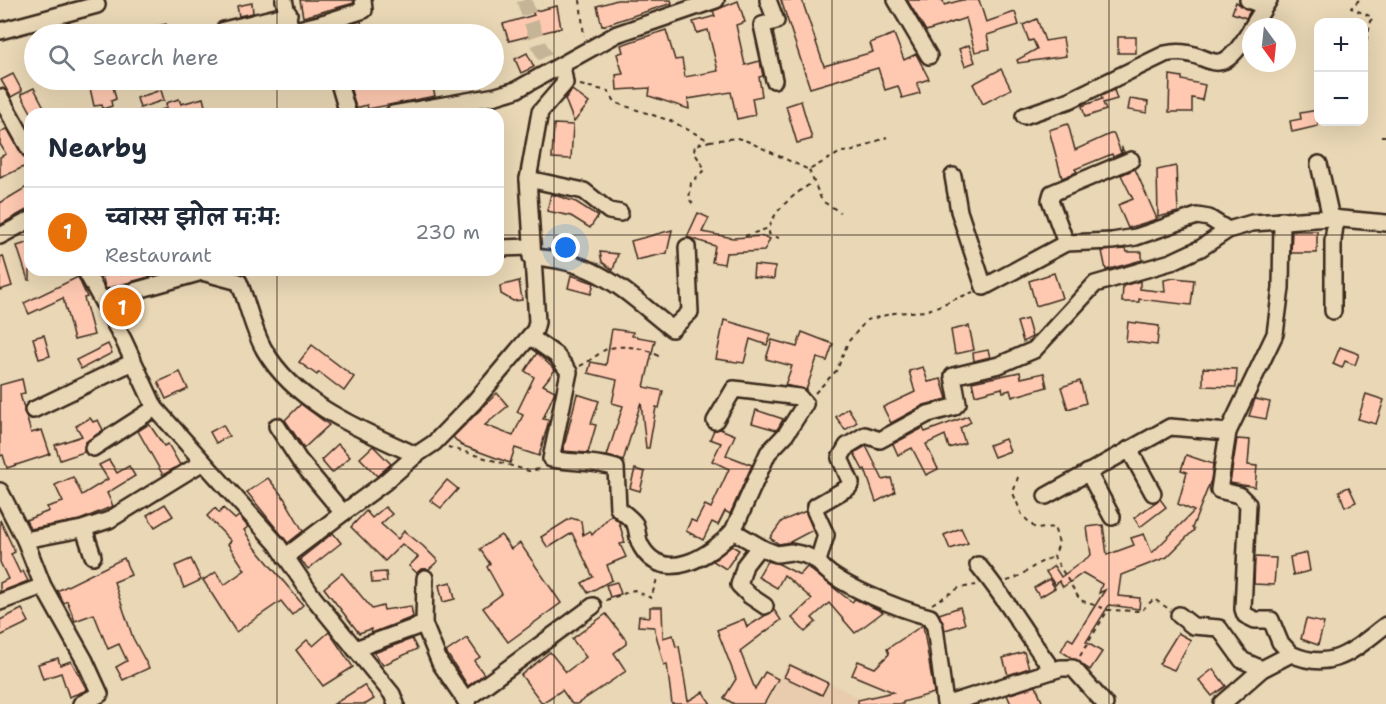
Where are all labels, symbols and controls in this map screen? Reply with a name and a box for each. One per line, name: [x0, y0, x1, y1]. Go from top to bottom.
north arrow: [1242, 18, 1296, 72]
map controls: [1314, 18, 1368, 126]
button: +: [1314, 18, 1368, 72]
search box: [24, 24, 504, 90]
icon: search: [45, 41, 78, 74]
text: Search here: [93, 43, 219, 72]
button: −: [1314, 72, 1368, 126]
text: Nearby: [48, 130, 147, 165]
text: च्वास्स झोल मःमः: [105, 203, 281, 232]
text: 1: [63, 219, 72, 245]
text: 230 m: [415, 219, 480, 245]
your location: [551, 233, 580, 262]
text: Restaurant: [105, 242, 212, 268]
pin: 1: [102, 284, 142, 330]

